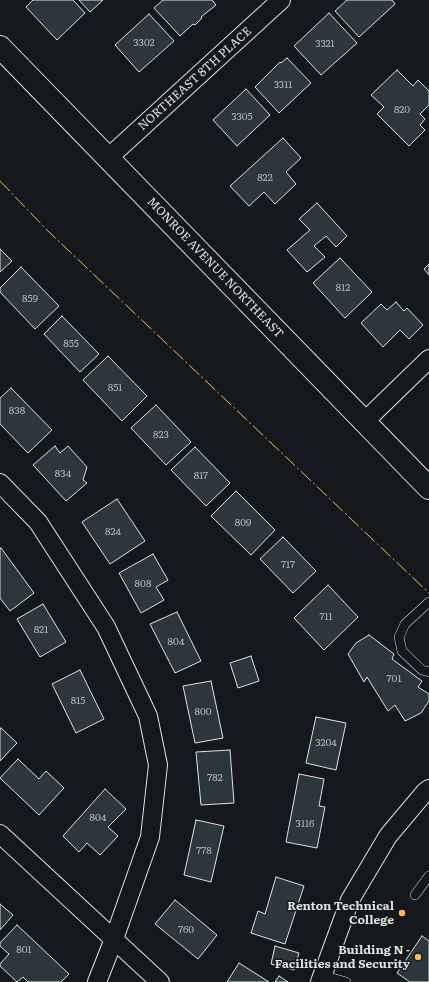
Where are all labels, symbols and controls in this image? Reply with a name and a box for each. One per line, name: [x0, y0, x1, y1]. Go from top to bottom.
street label: NORTHEAST 8TH PLACE: [135, 24, 255, 134]
house number: 3302: [133, 37, 155, 49]
house number: 3321: [315, 38, 335, 50]
house number: 3311: [274, 79, 292, 91]
house number: 820: [394, 104, 410, 116]
house number: 3305: [231, 111, 253, 123]
house number: 822: [257, 172, 273, 184]
street label: MONROE AVENUE NORTHEAST: [144, 195, 286, 341]
house number: 812: [336, 282, 350, 294]
house number: 859: [22, 293, 38, 305]
house number: 855: [63, 338, 79, 350]
house number: 851: [108, 382, 122, 394]
house number: 838: [9, 405, 25, 417]
house number: 823: [153, 429, 169, 441]
house number: 834: [55, 468, 71, 480]
house number: 817: [194, 470, 208, 482]
house number: 809: [235, 517, 251, 529]
house number: 824: [105, 526, 121, 538]
house number: 717: [281, 559, 295, 571]
house number: 808: [135, 578, 151, 590]
house number: 711: [319, 611, 333, 623]
house number: 821: [34, 624, 48, 636]
house number: 804: [168, 636, 184, 648]
house number: 701: [387, 673, 401, 685]
house number: 815: [71, 695, 85, 707]
house number: 800: [194, 706, 212, 718]
house number: 3204: [315, 737, 337, 749]
house number: 782: [207, 772, 223, 784]
house number: 804: [90, 812, 106, 824]
house number: 3116: [296, 818, 314, 830]
house number: 778: [196, 845, 212, 857]
place label: Renton Technical College: [287, 899, 394, 927]
marker: Renton Technical College: [397, 908, 407, 918]
house number: 760: [178, 924, 194, 936]
place label: Building N - Facilities and Security: [275, 943, 410, 971]
house number: 801: [16, 944, 32, 956]
marker: Building N - Facilities and Security: [413, 952, 423, 962]

